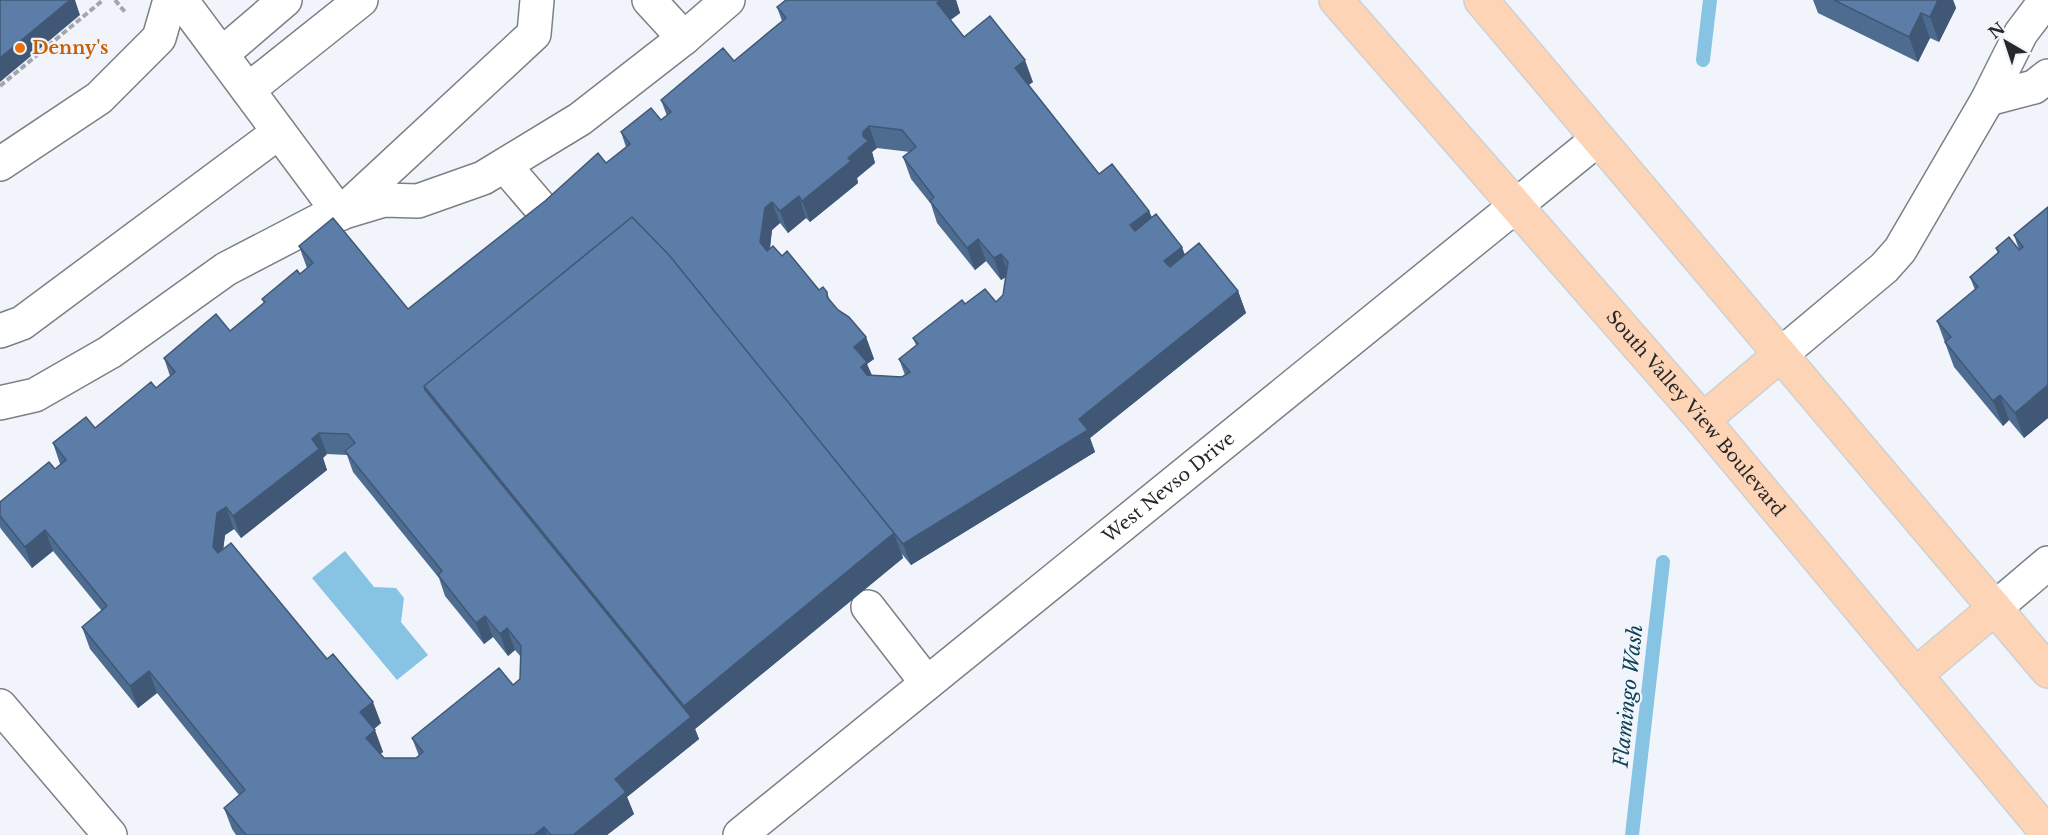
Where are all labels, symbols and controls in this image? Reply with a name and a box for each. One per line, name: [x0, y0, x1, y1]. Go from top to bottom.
north arrow: [1976, 12, 2036, 72]
text: N: [1984, 18, 2009, 43]
place label: Denny's: [32, 37, 108, 59]
marker: Denny's: [13, 41, 27, 55]
street label: South Valley View Boulevard: [1601, 306, 1790, 521]
street label: West Nevso Drive: [1097, 427, 1239, 548]
water label: Flamingo Wash: [1608, 623, 1647, 770]

